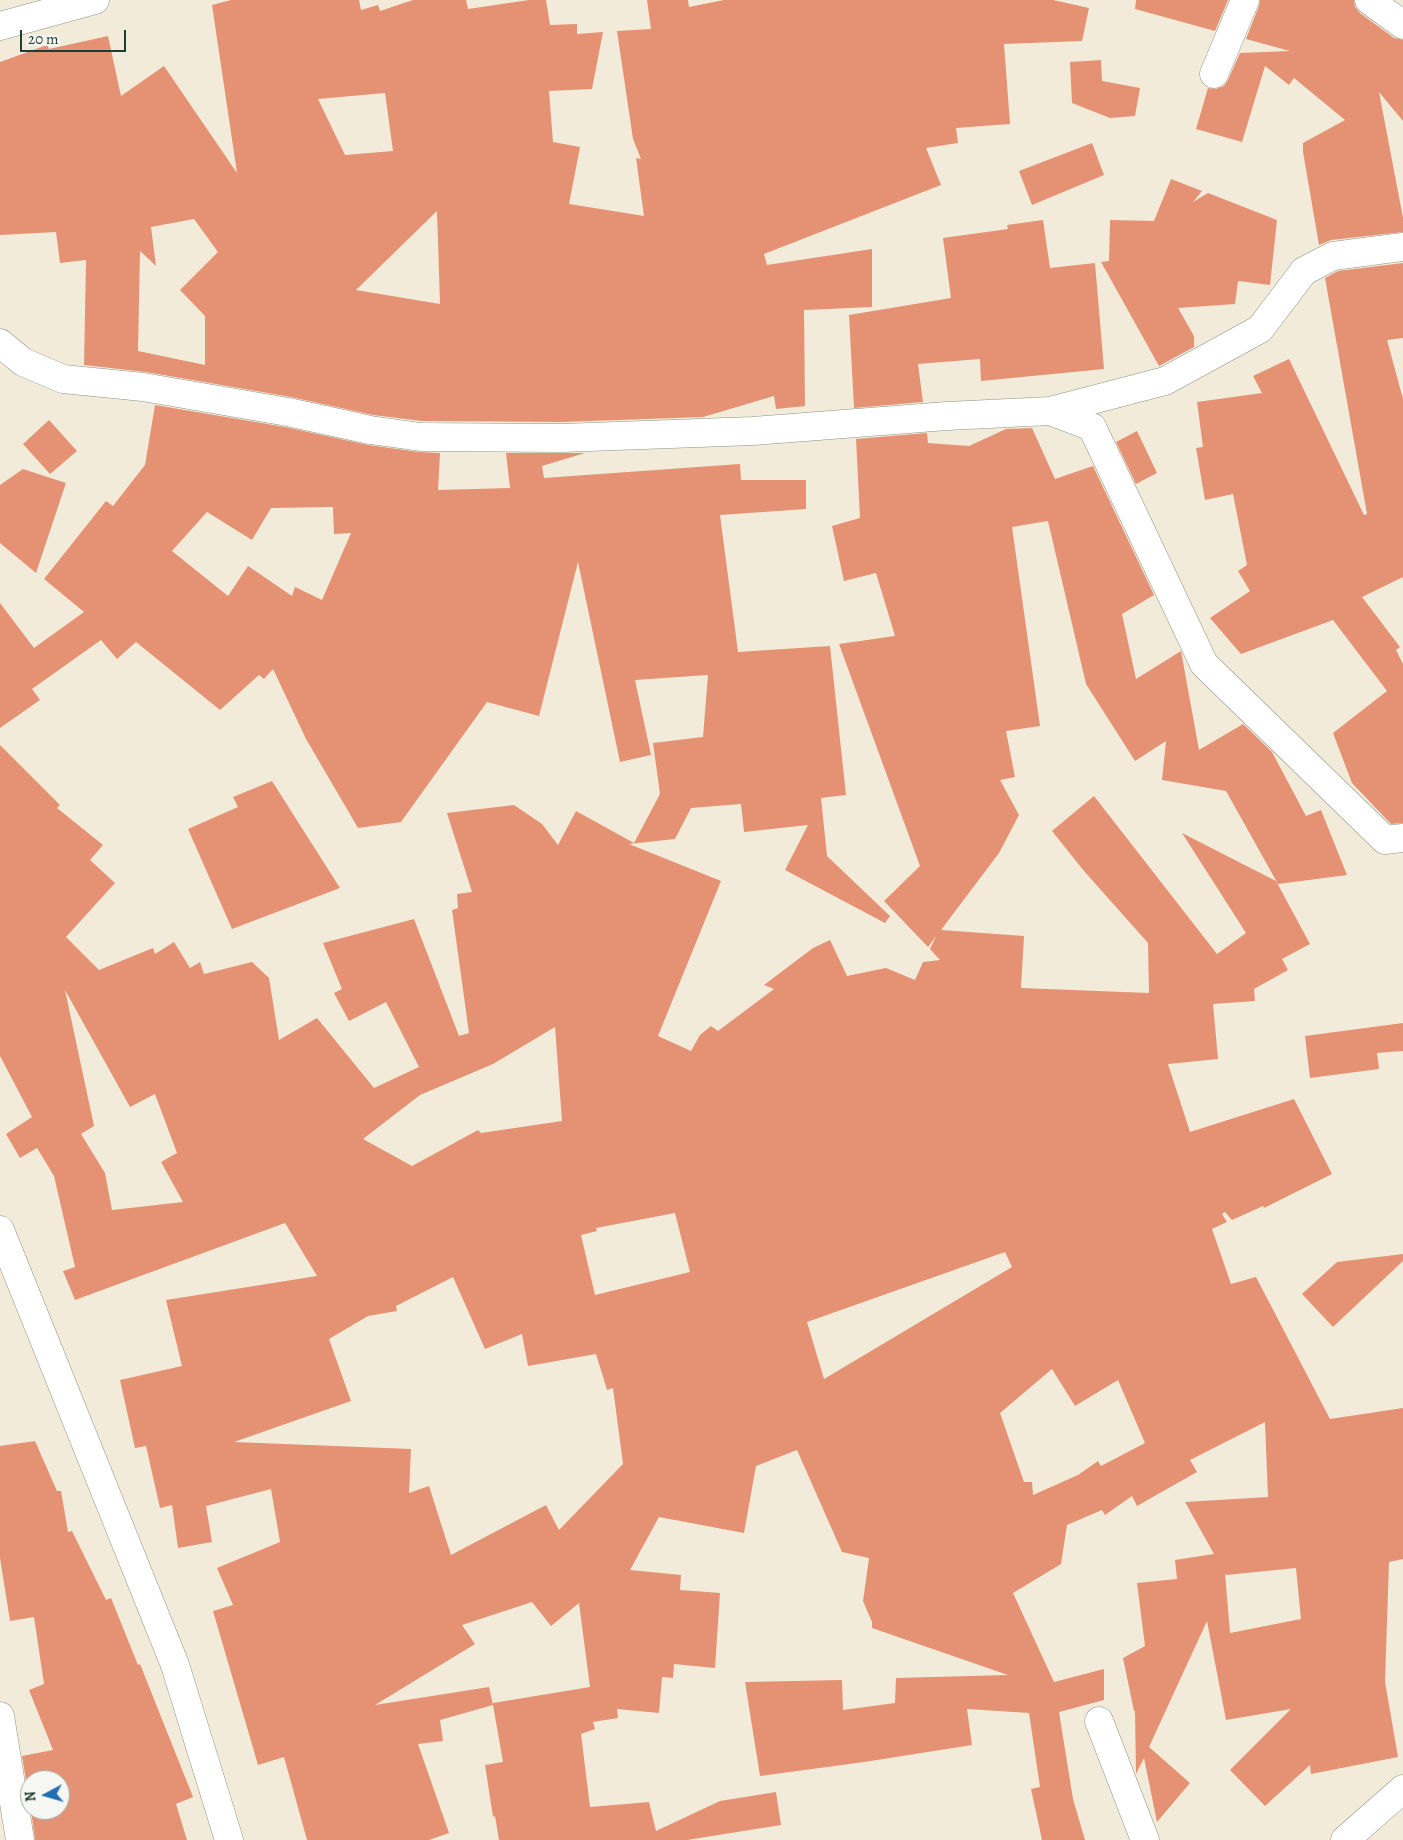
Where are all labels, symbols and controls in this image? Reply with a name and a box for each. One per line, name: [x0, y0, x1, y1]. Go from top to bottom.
scale bar: [22, 20, 129, 52]
text: 20 m: [28, 29, 59, 49]
north arrow: [20, 1770, 70, 1820]
text: N: [21, 1790, 41, 1803]

